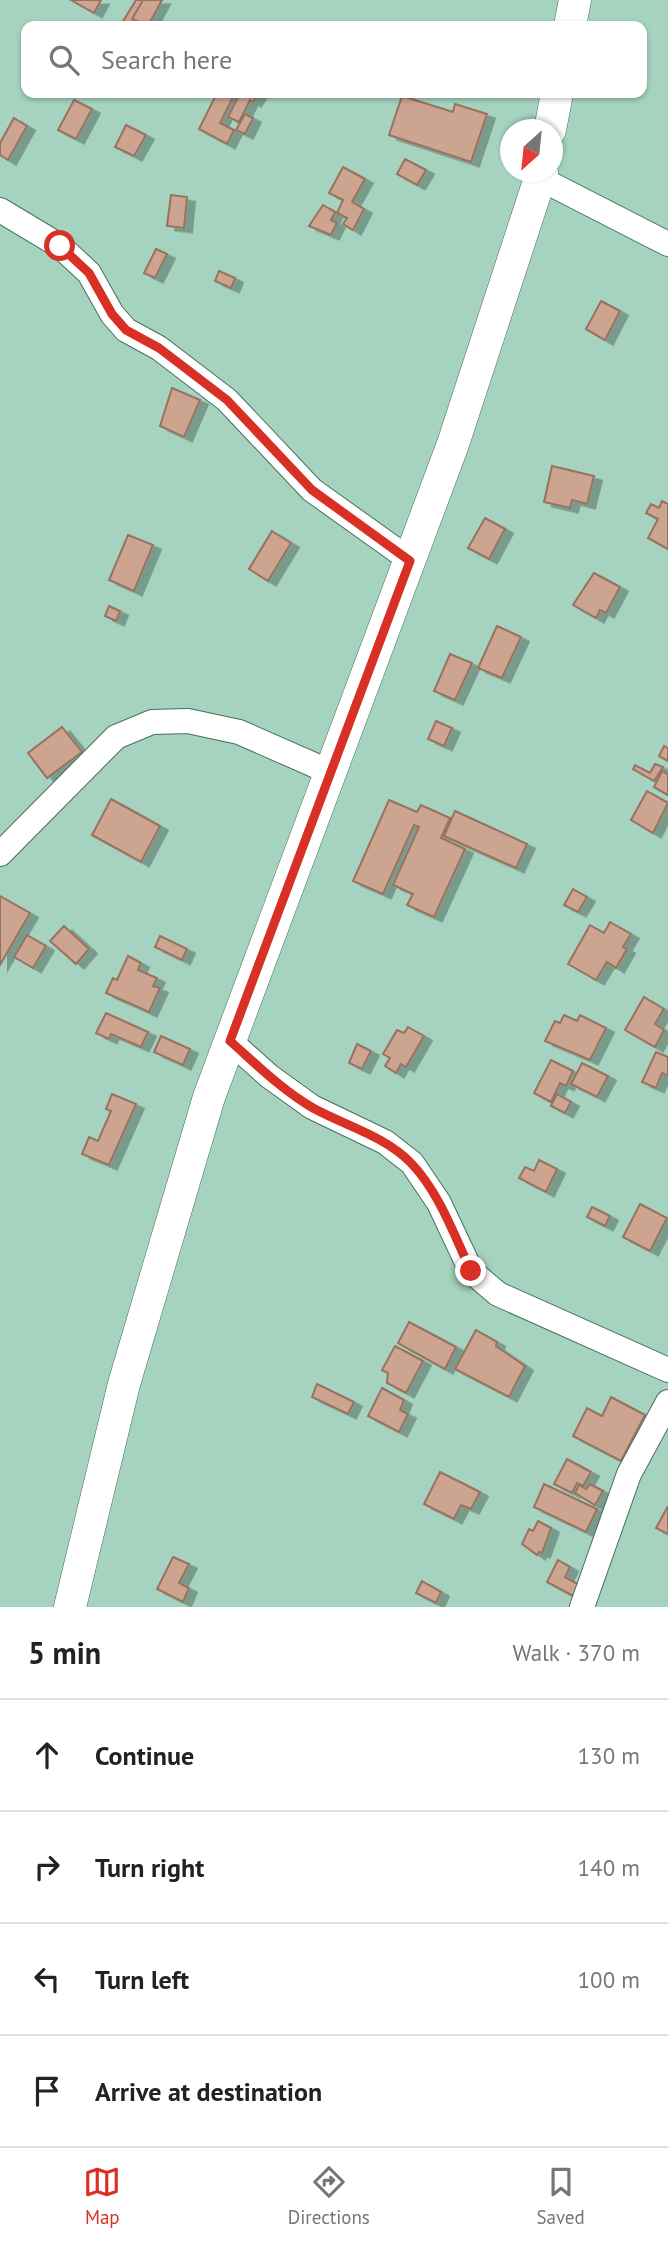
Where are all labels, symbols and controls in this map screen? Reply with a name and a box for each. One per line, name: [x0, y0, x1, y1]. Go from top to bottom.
search box: [21, 21, 647, 98]
icon: search: [45, 41, 83, 79]
text: Search here: [101, 43, 232, 76]
north arrow: [500, 119, 563, 182]
route start: [44, 230, 75, 261]
route end: [455, 1255, 486, 1286]
text: 5 min: [28, 1633, 101, 1672]
text: Walk · 370 m: [513, 1638, 640, 1667]
icon: ahead: [28, 1736, 66, 1774]
text: Continue: [95, 1739, 194, 1772]
text: 130 m: [578, 1741, 640, 1770]
icon: right: [28, 1848, 66, 1886]
text: Turn right: [95, 1851, 204, 1884]
text: 140 m: [578, 1853, 640, 1882]
icon: left: [28, 1960, 66, 1998]
text: Turn left: [95, 1963, 189, 1996]
text: 100 m: [578, 1965, 640, 1994]
icon: arrive: [28, 2072, 66, 2110]
text: Arrive at destination: [95, 2075, 322, 2108]
tab: Map: [83, 2163, 121, 2229]
tab: Directions: [288, 2163, 370, 2229]
tab: Saved: [536, 2163, 585, 2229]

